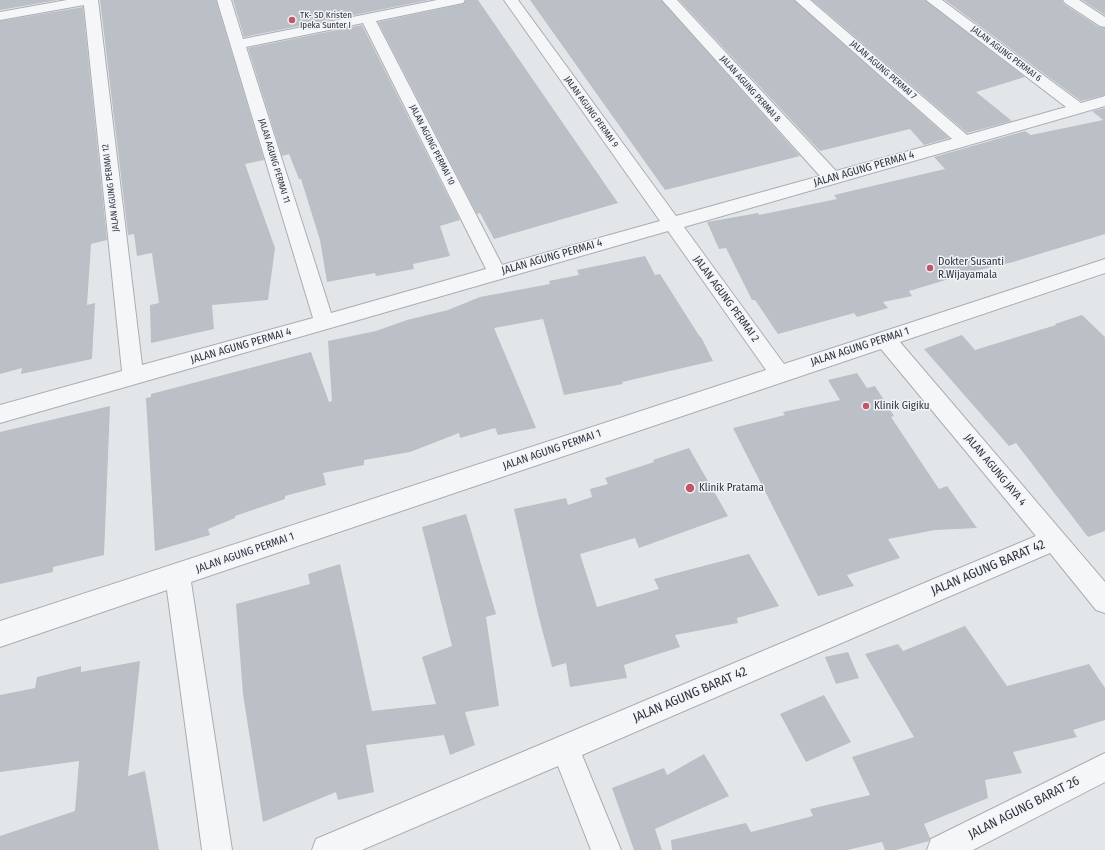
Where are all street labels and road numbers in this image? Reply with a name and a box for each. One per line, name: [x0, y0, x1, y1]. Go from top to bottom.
street label: JALAN AGUNG PERMAI 6: [969, 24, 1043, 84]
street label: JALAN AGUNG PERMAI 7: [848, 38, 918, 102]
street label: JALAN AGUNG PERMAI 8: [717, 54, 783, 124]
street label: JALAN AGUNG PERMAI 9: [562, 74, 620, 150]
street label: JALAN AGUNG PERMAI 10: [407, 103, 457, 187]
street label: JALAN AGUNG PERMAI 11: [256, 118, 292, 204]
street label: JALAN AGUNG PERMAI 12: [100, 144, 122, 232]
street label: JALAN AGUNG PERMAI 4: [812, 148, 916, 190]
street label: JALAN AGUNG PERMAI 4: [500, 236, 604, 278]
street label: JALAN AGUNG PERMAI 2: [690, 253, 762, 345]
street label: JALAN AGUNG PERMAI 4: [189, 325, 293, 367]
street label: JALAN AGUNG PERMAI 1: [809, 325, 911, 369]
street label: JALAN AGUNG PERMAI 1: [501, 427, 603, 473]
street label: JALAN AGUNG JAYA 4: [961, 431, 1029, 509]
street label: JALAN AGUNG PERMAI 1: [194, 530, 296, 576]
street label: JALAN AGUNG BARAT 42: [929, 537, 1047, 599]
street label: JALAN AGUNG BARAT 42: [631, 664, 749, 726]
street label: JALAN AGUNG BARAT 26: [966, 773, 1082, 843]

